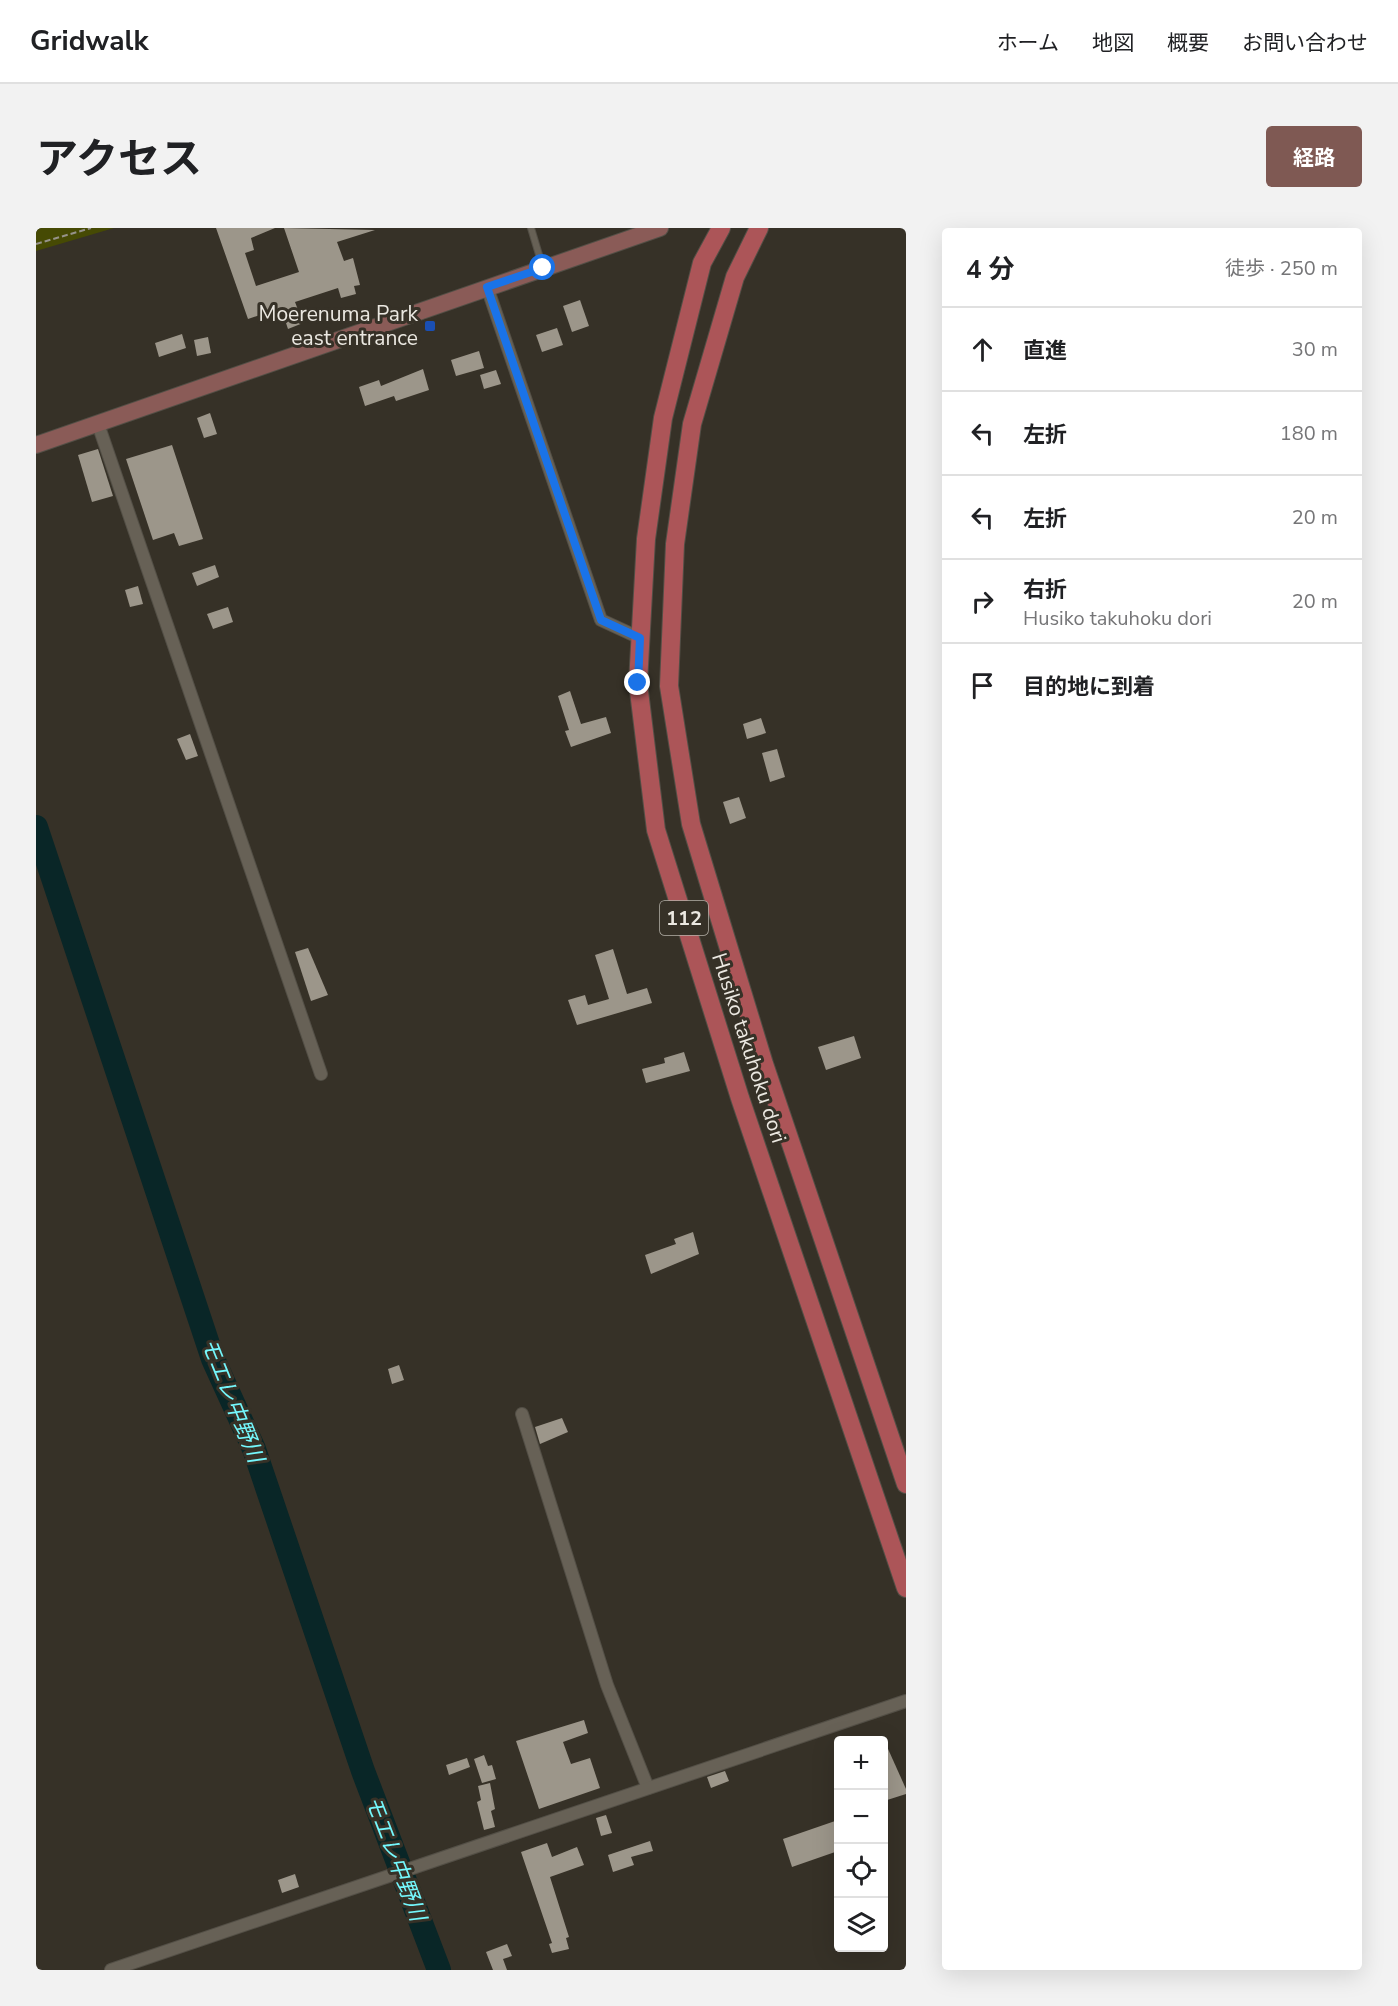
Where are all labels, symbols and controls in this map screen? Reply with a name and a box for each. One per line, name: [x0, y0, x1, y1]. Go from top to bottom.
text: Gridwalk: [30, 22, 148, 60]
text: ホーム: [997, 29, 1059, 57]
text: 地図: [1092, 29, 1134, 57]
text: 概要: [1167, 29, 1209, 57]
text: お問い合わせ: [1242, 29, 1368, 57]
button: 経路: [1266, 126, 1362, 187]
text: アクセス: [36, 131, 202, 188]
text: 4 分: [966, 252, 1015, 287]
route start: [529, 254, 555, 280]
text: 徒歩 · 250 m: [1225, 255, 1338, 282]
place label: Moerenuma Park east entrance: [258, 300, 418, 352]
marker: Moerenuma Park east entrance: [423, 319, 437, 333]
icon: ahead: [966, 333, 999, 366]
text: 直進: [1023, 336, 1067, 366]
text: 30 m: [1292, 336, 1338, 363]
icon: left: [966, 417, 999, 450]
text: 左折: [1023, 420, 1067, 450]
text: 180 m: [1280, 420, 1338, 447]
icon: left: [966, 501, 999, 534]
text: 左折: [1023, 504, 1067, 534]
text: 20 m: [1292, 504, 1338, 531]
text: 右折: [1023, 575, 1067, 605]
icon: right: [966, 585, 999, 618]
text: 20 m: [1292, 588, 1338, 615]
text: Husiko takuhoku dori: [1023, 605, 1212, 632]
route end: [624, 669, 650, 695]
icon: arrive: [966, 669, 999, 702]
text: 目的地に到着: [1023, 672, 1155, 702]
road number: 112: [660, 901, 708, 935]
street label: Husiko takuhoku dori: [705, 949, 793, 1147]
water label: モエレ中野川: [193, 1334, 271, 1469]
map controls: [834, 1736, 888, 1952]
button: +: [834, 1736, 888, 1790]
button: −: [834, 1790, 888, 1844]
water label: モエレ中野川: [357, 1791, 433, 1927]
button: locate: [834, 1844, 888, 1898]
button: layers: [834, 1898, 888, 1952]

